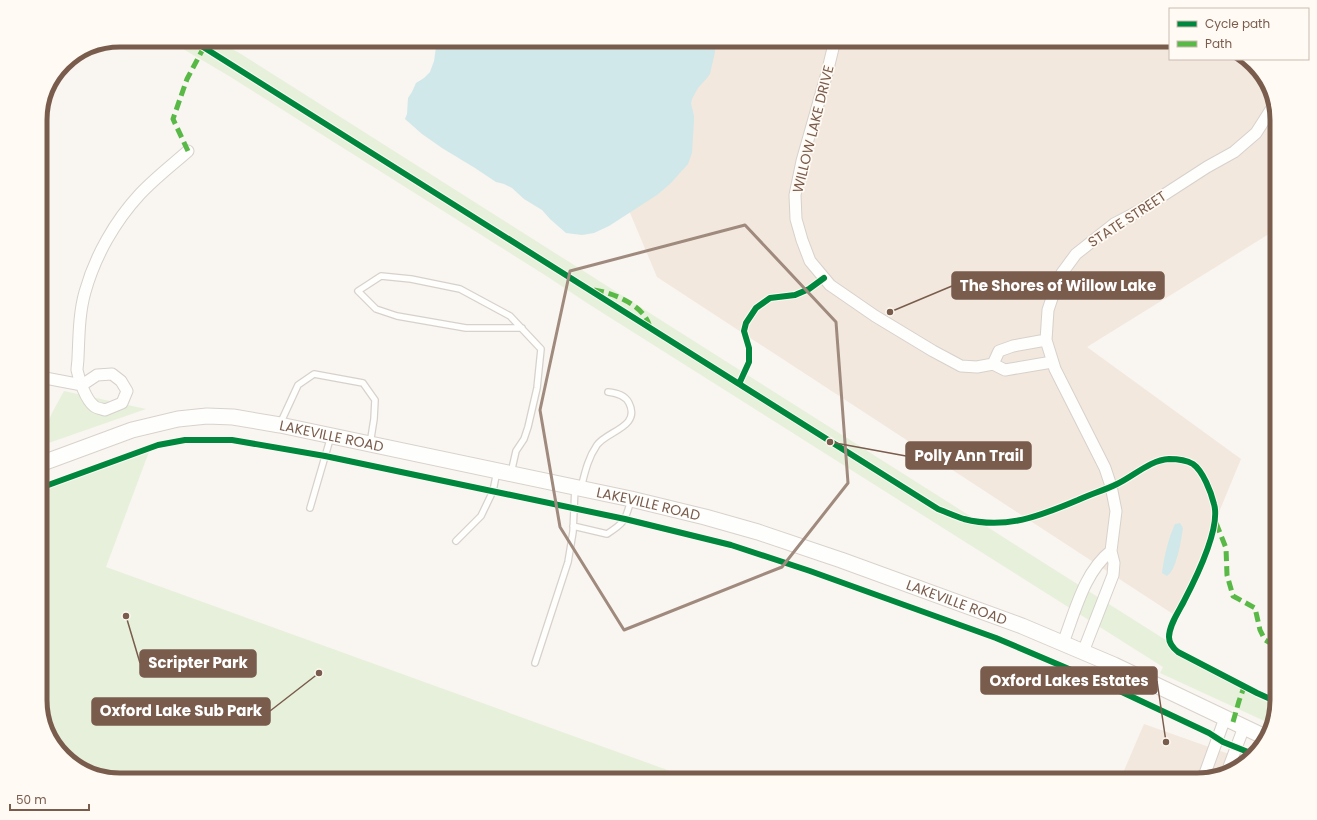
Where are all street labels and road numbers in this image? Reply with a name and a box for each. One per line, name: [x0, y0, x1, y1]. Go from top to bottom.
street label: WILLOW LAKE DRIVE: [787, 63, 839, 195]
street label: STATE STREET: [1084, 186, 1171, 252]
street label: LAKEVILLE ROAD: [278, 415, 386, 457]
street label: LAKEVILLE ROAD: [595, 482, 702, 526]
street label: LAKEVILLE ROAD: [904, 575, 1010, 630]

